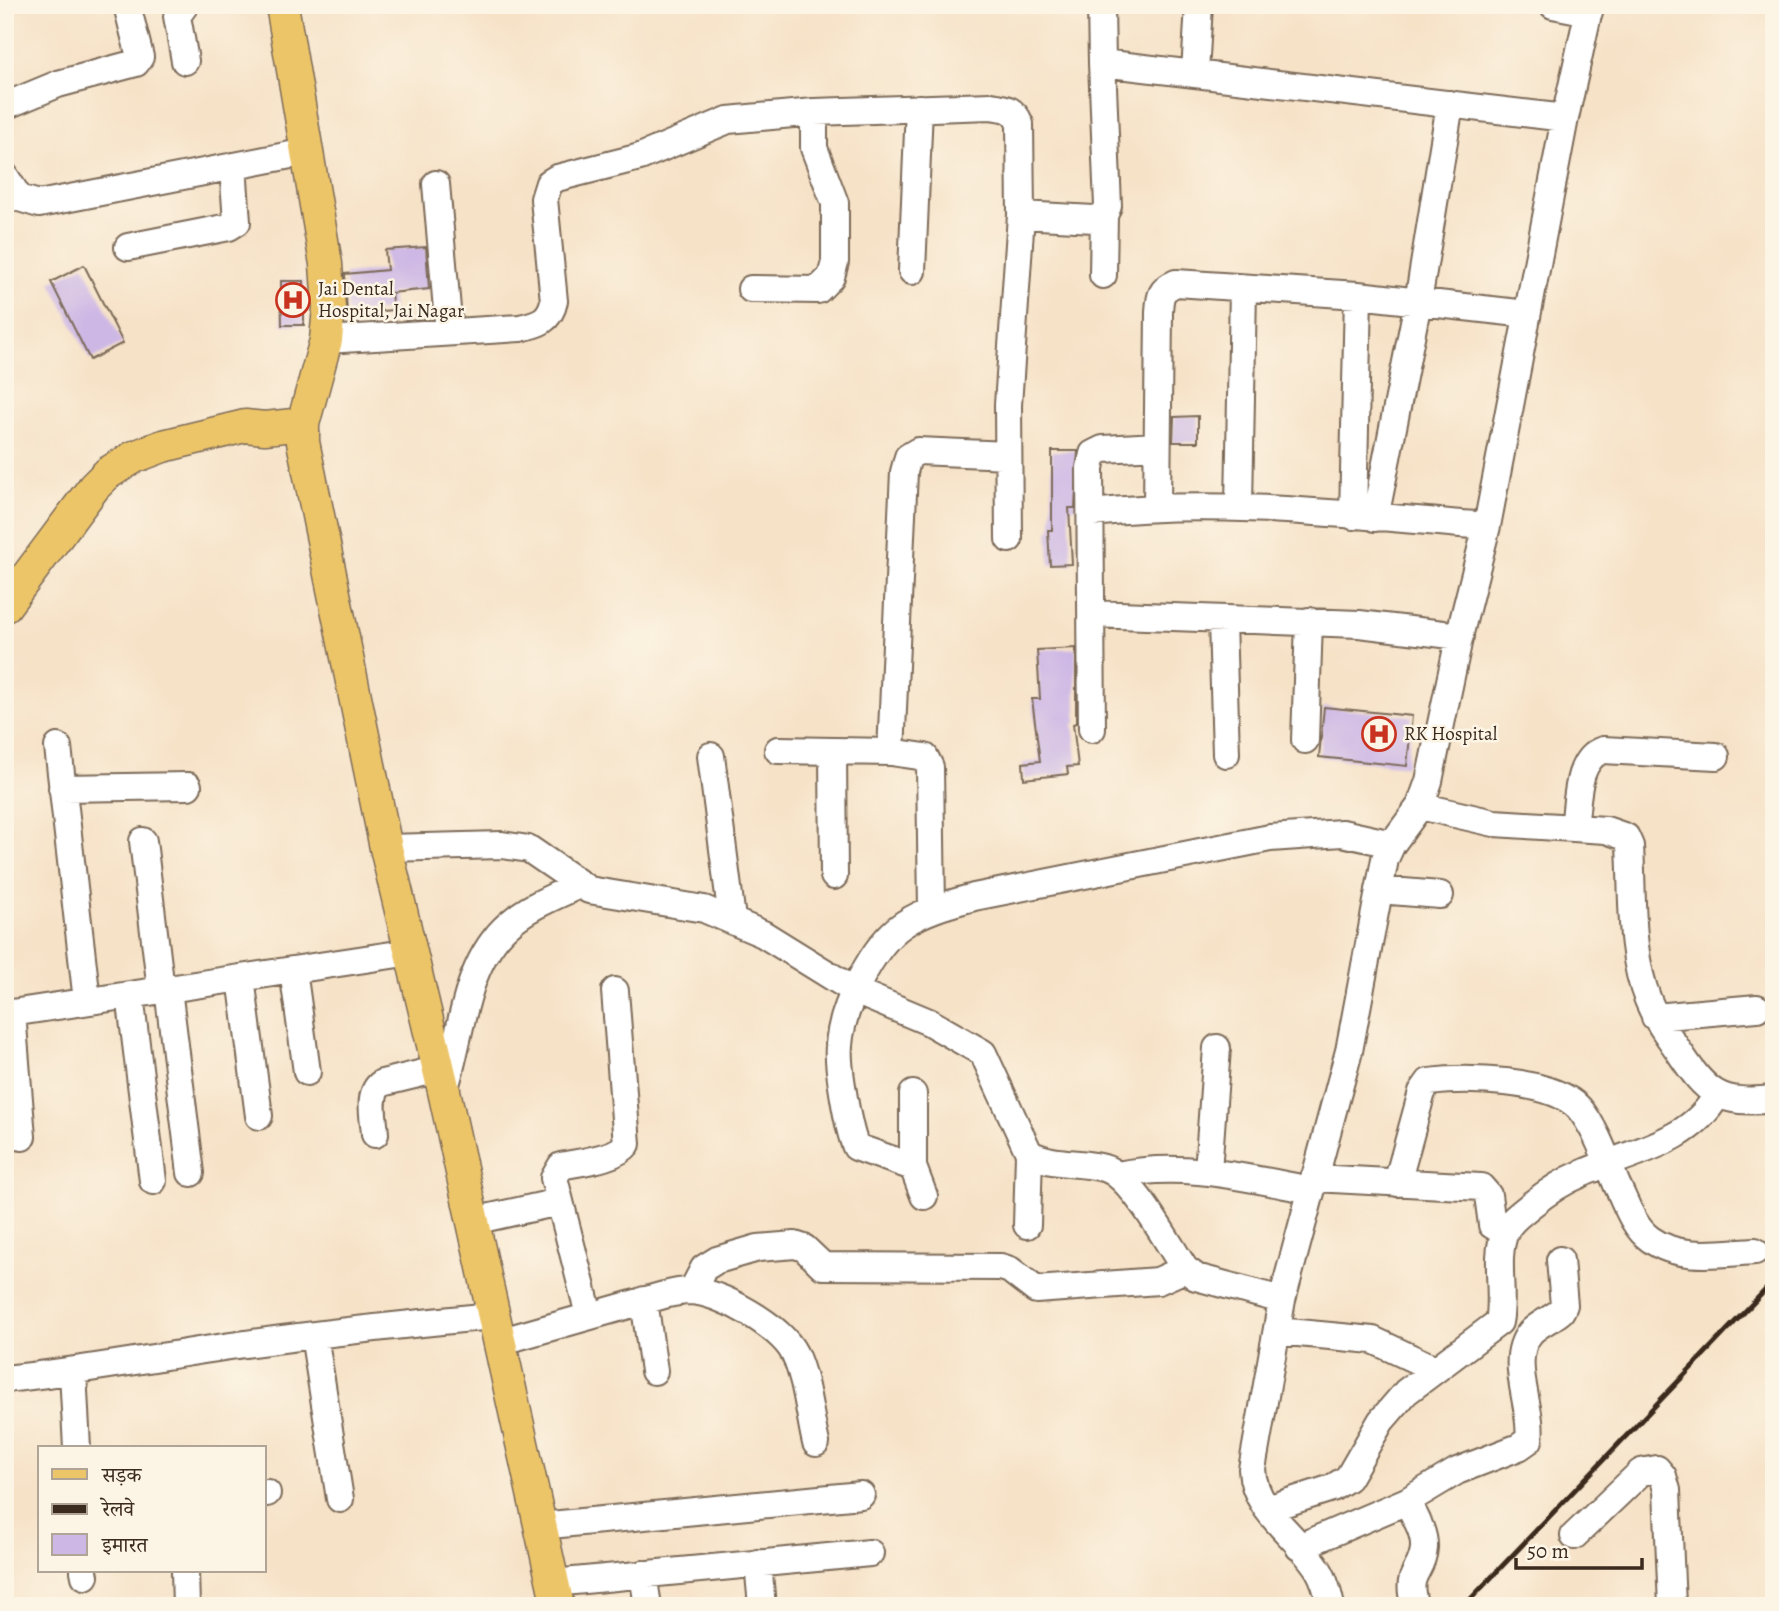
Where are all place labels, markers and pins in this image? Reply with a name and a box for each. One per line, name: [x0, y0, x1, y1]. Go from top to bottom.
place label: Jai Dental Hospital, Jai Nagar: [318, 276, 464, 324]
hospital icon: Jai Dental Hospital, Jai Nagar: [274, 281, 312, 319]
hospital icon: RK Hospital: [1360, 715, 1398, 753]
place label: RK Hospital: [1404, 721, 1498, 747]

